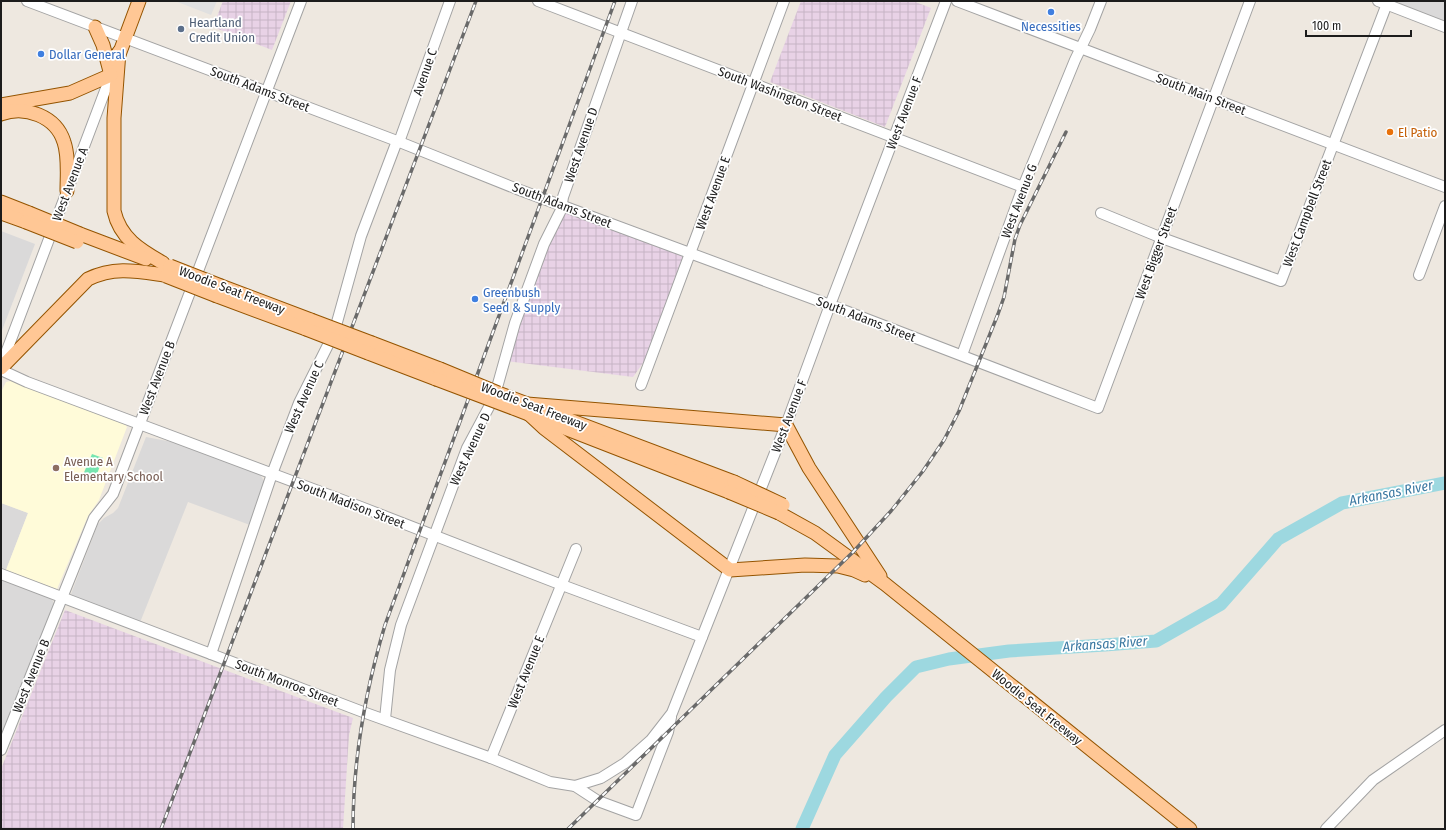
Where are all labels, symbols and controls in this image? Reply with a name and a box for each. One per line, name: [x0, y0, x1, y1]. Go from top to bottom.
marker: Necessities: [1046, 7, 1056, 17]
scale bar: [1306, 12, 1411, 38]
place label: Heartland Credit Union: [189, 15, 255, 45]
place label: Necessities: [1021, 19, 1081, 34]
text: 100 m: [1312, 19, 1341, 33]
marker: Heartland Credit Union: [176, 24, 186, 34]
street label: Avenue C: [410, 46, 440, 97]
place label: Dollar General: [49, 47, 126, 62]
marker: Dollar General: [36, 49, 46, 59]
street label: South Adams Street: [208, 63, 312, 115]
street label: South Washington Street: [716, 63, 845, 125]
street label: South Main Street: [1154, 70, 1249, 118]
street label: West Avenue F: [883, 74, 925, 151]
street label: West Avenue D: [561, 105, 601, 185]
place label: El Patio: [1398, 125, 1438, 140]
marker: El Patio: [1385, 127, 1395, 137]
street label: West Avenue A: [49, 145, 91, 223]
street label: West Avenue E: [693, 154, 733, 232]
street label: West Campbell Street: [1280, 156, 1335, 269]
street label: West Avenue G: [998, 162, 1040, 240]
street label: South Adams Street: [510, 179, 614, 231]
street label: West Bigger Street: [1132, 204, 1180, 301]
street label: Woodie Seat Freeway: [177, 263, 287, 317]
place label: Greenbush Seed & Supply: [483, 285, 560, 315]
street label: South Adams Street: [814, 293, 918, 345]
marker: Greenbush Seed & Supply: [470, 294, 480, 304]
street label: West Avenue B: [136, 339, 178, 417]
street label: West Avenue C: [281, 358, 327, 436]
street label: West Avenue F: [768, 377, 810, 454]
street label: Woodie Seat Freeway: [479, 379, 589, 433]
street label: West Avenue D: [447, 410, 493, 488]
place label: Avenue A Elementary School: [64, 454, 164, 484]
marker: Avenue A Elementary School: [51, 463, 61, 473]
water label: Arkansas River: [1347, 476, 1435, 510]
street label: South Madison Street: [295, 477, 408, 532]
water label: Arkansas River: [1061, 632, 1149, 656]
street label: West Avenue E: [505, 633, 547, 711]
street label: West Avenue B: [9, 637, 53, 715]
street label: South Monroe Street: [233, 656, 342, 710]
street label: Woodie Seat Freeway: [989, 666, 1085, 748]

